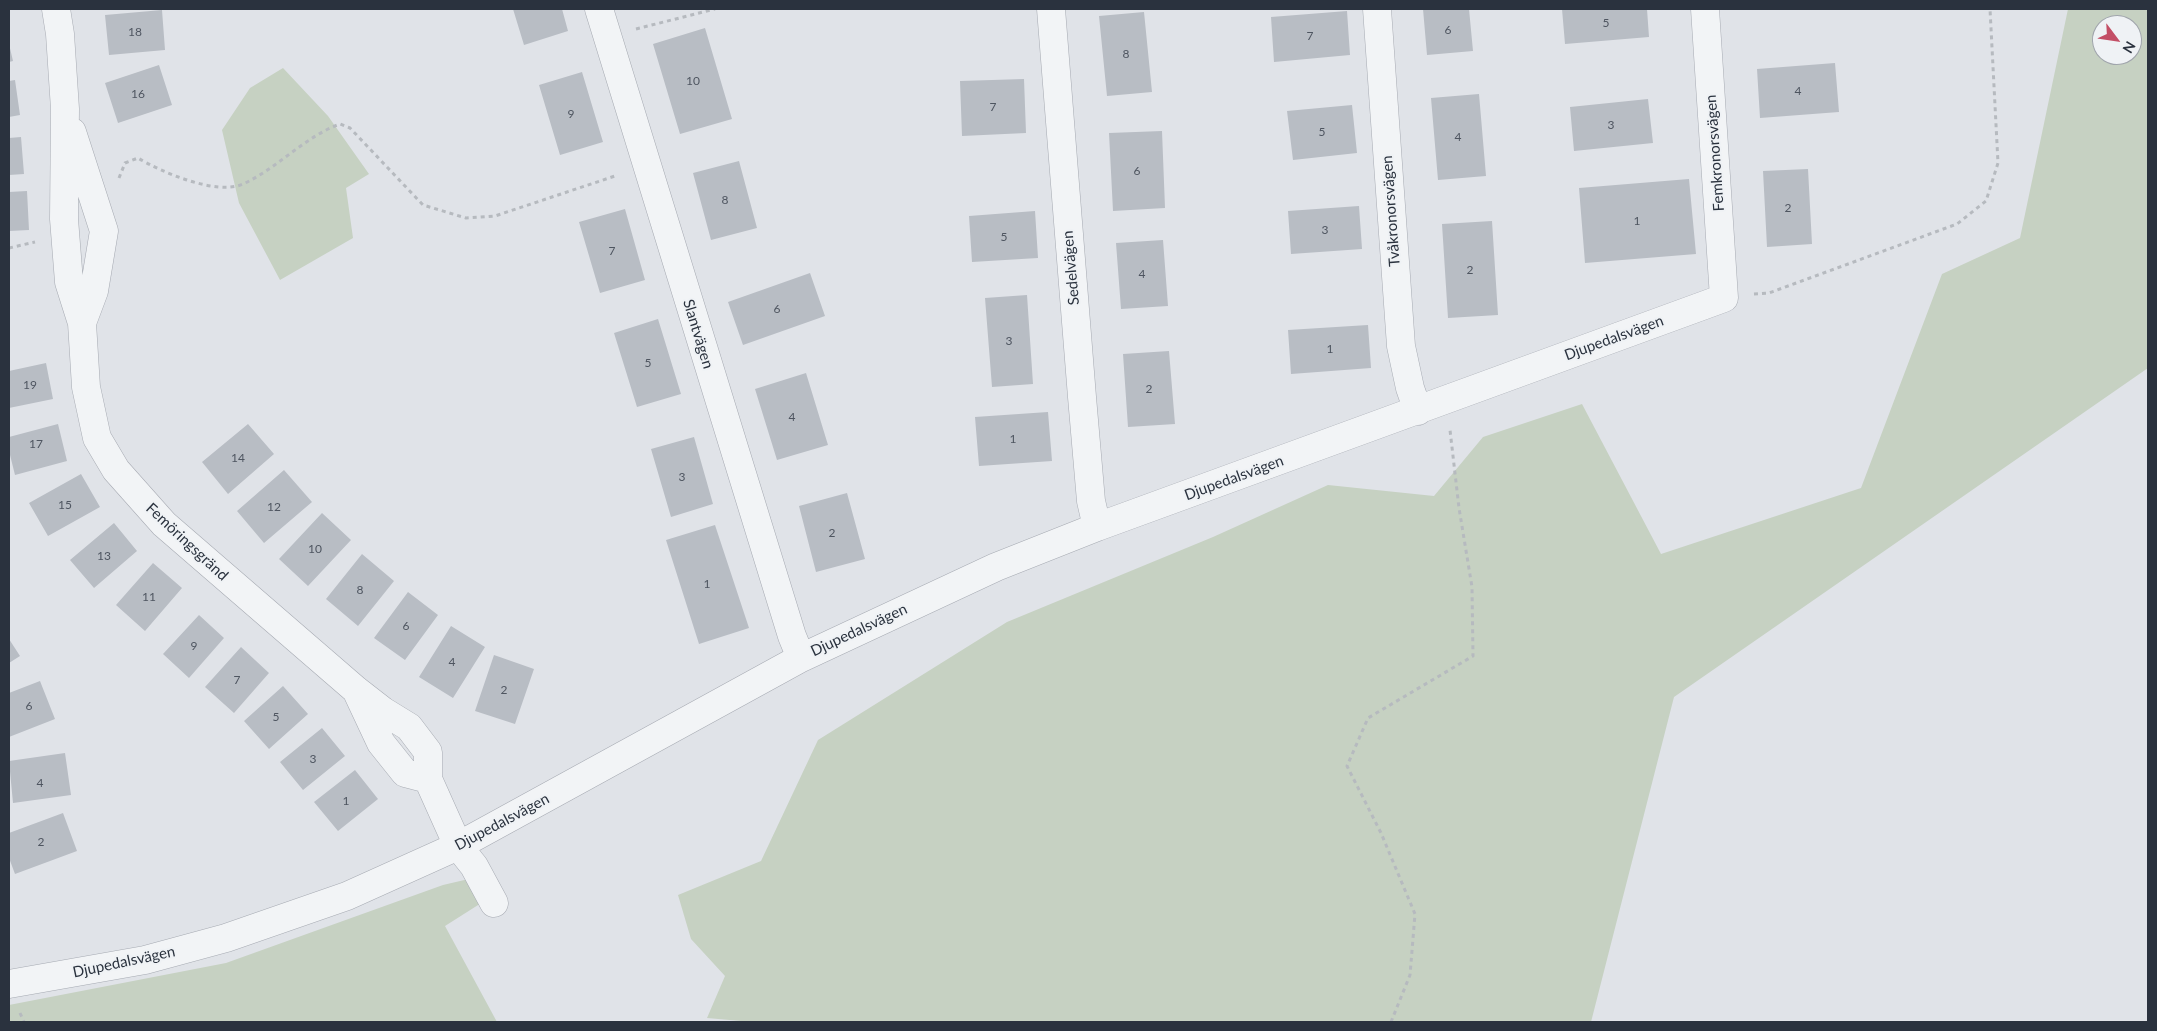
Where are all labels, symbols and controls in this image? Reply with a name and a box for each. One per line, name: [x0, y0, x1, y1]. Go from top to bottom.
north arrow: [2092, 15, 2142, 65]
house number: 5: [1603, 16, 1609, 30]
house number: 6: [1445, 23, 1451, 37]
house number: 18: [128, 25, 142, 39]
house number: 7: [1307, 29, 1313, 43]
text: N: [2119, 38, 2139, 56]
house number: 8: [1123, 47, 1129, 61]
house number: 10: [686, 74, 700, 88]
house number: 4: [1795, 84, 1801, 98]
house number: 16: [131, 87, 145, 101]
street label: Femkronorsvägen: [1702, 94, 1728, 212]
house number: 7: [990, 100, 996, 114]
house number: 9: [568, 107, 574, 121]
house number: 3: [1608, 118, 1614, 132]
house number: 5: [1319, 125, 1325, 139]
house number: 4: [1455, 130, 1461, 144]
street label: Tvåkronorsvägen: [1378, 155, 1404, 267]
house number: 6: [1134, 164, 1140, 178]
house number: 8: [722, 193, 728, 207]
house number: 2: [1785, 201, 1791, 215]
house number: 1: [1634, 214, 1640, 228]
house number: 3: [1322, 223, 1328, 237]
house number: 5: [1001, 230, 1007, 244]
street label: Sedelvägen: [1059, 230, 1083, 306]
house number: 7: [609, 244, 615, 258]
house number: 2: [1467, 263, 1473, 277]
house number: 4: [1139, 267, 1145, 281]
street label: Slantvägen: [679, 297, 717, 371]
house number: 6: [774, 302, 780, 316]
street label: Djupedalsvägen: [1562, 312, 1666, 364]
house number: 3: [1006, 334, 1012, 348]
house number: 1: [1327, 342, 1333, 356]
house number: 5: [645, 356, 651, 370]
house number: 19: [23, 378, 37, 392]
house number: 2: [1146, 382, 1152, 396]
house number: 4: [789, 410, 795, 424]
house number: 1: [1010, 432, 1016, 446]
house number: 17: [29, 437, 43, 451]
house number: 14: [231, 451, 245, 465]
street label: Djupedalsvägen: [1182, 452, 1286, 504]
house number: 3: [679, 470, 685, 484]
house number: 15: [58, 498, 72, 512]
street label: Femöringsgränd: [142, 499, 232, 585]
house number: 12: [267, 500, 281, 514]
house number: 2: [829, 526, 835, 540]
house number: 10: [308, 542, 322, 556]
house number: 13: [97, 549, 111, 563]
house number: 1: [704, 577, 710, 591]
house number: 8: [357, 583, 363, 597]
house number: 11: [142, 590, 156, 604]
street label: Djupedalsvägen: [808, 600, 910, 660]
house number: 6: [403, 619, 409, 633]
house number: 9: [191, 639, 197, 653]
house number: 4: [449, 655, 455, 669]
house number: 7: [234, 673, 240, 687]
house number: 2: [501, 683, 507, 697]
house number: 6: [26, 699, 32, 713]
house number: 5: [273, 710, 279, 724]
house number: 3: [310, 752, 316, 766]
house number: 4: [37, 776, 43, 790]
street label: Djupedalsvägen: [452, 790, 552, 854]
house number: 1: [343, 794, 349, 808]
house number: 2: [38, 835, 44, 849]
street label: Djupedalsvägen: [71, 942, 177, 982]

